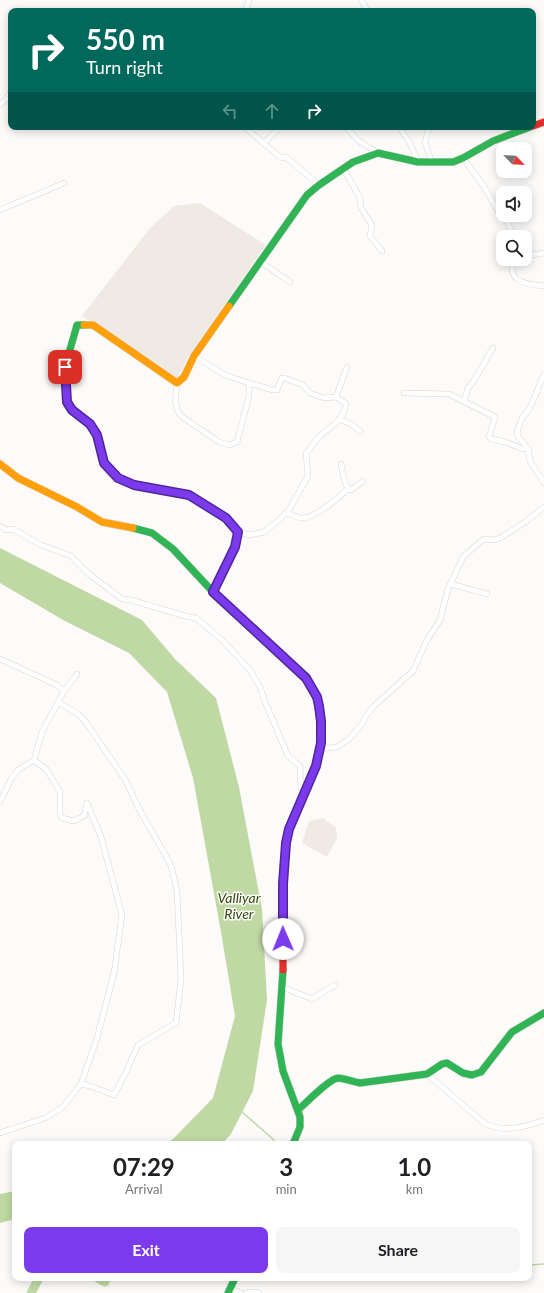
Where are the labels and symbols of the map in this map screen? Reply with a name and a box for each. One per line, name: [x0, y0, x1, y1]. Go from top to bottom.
north arrow: [496, 142, 532, 178]
pin: [48, 350, 82, 384]
water label: Valliyar River: [218, 889, 261, 922]
position arrow: [262, 918, 304, 960]

